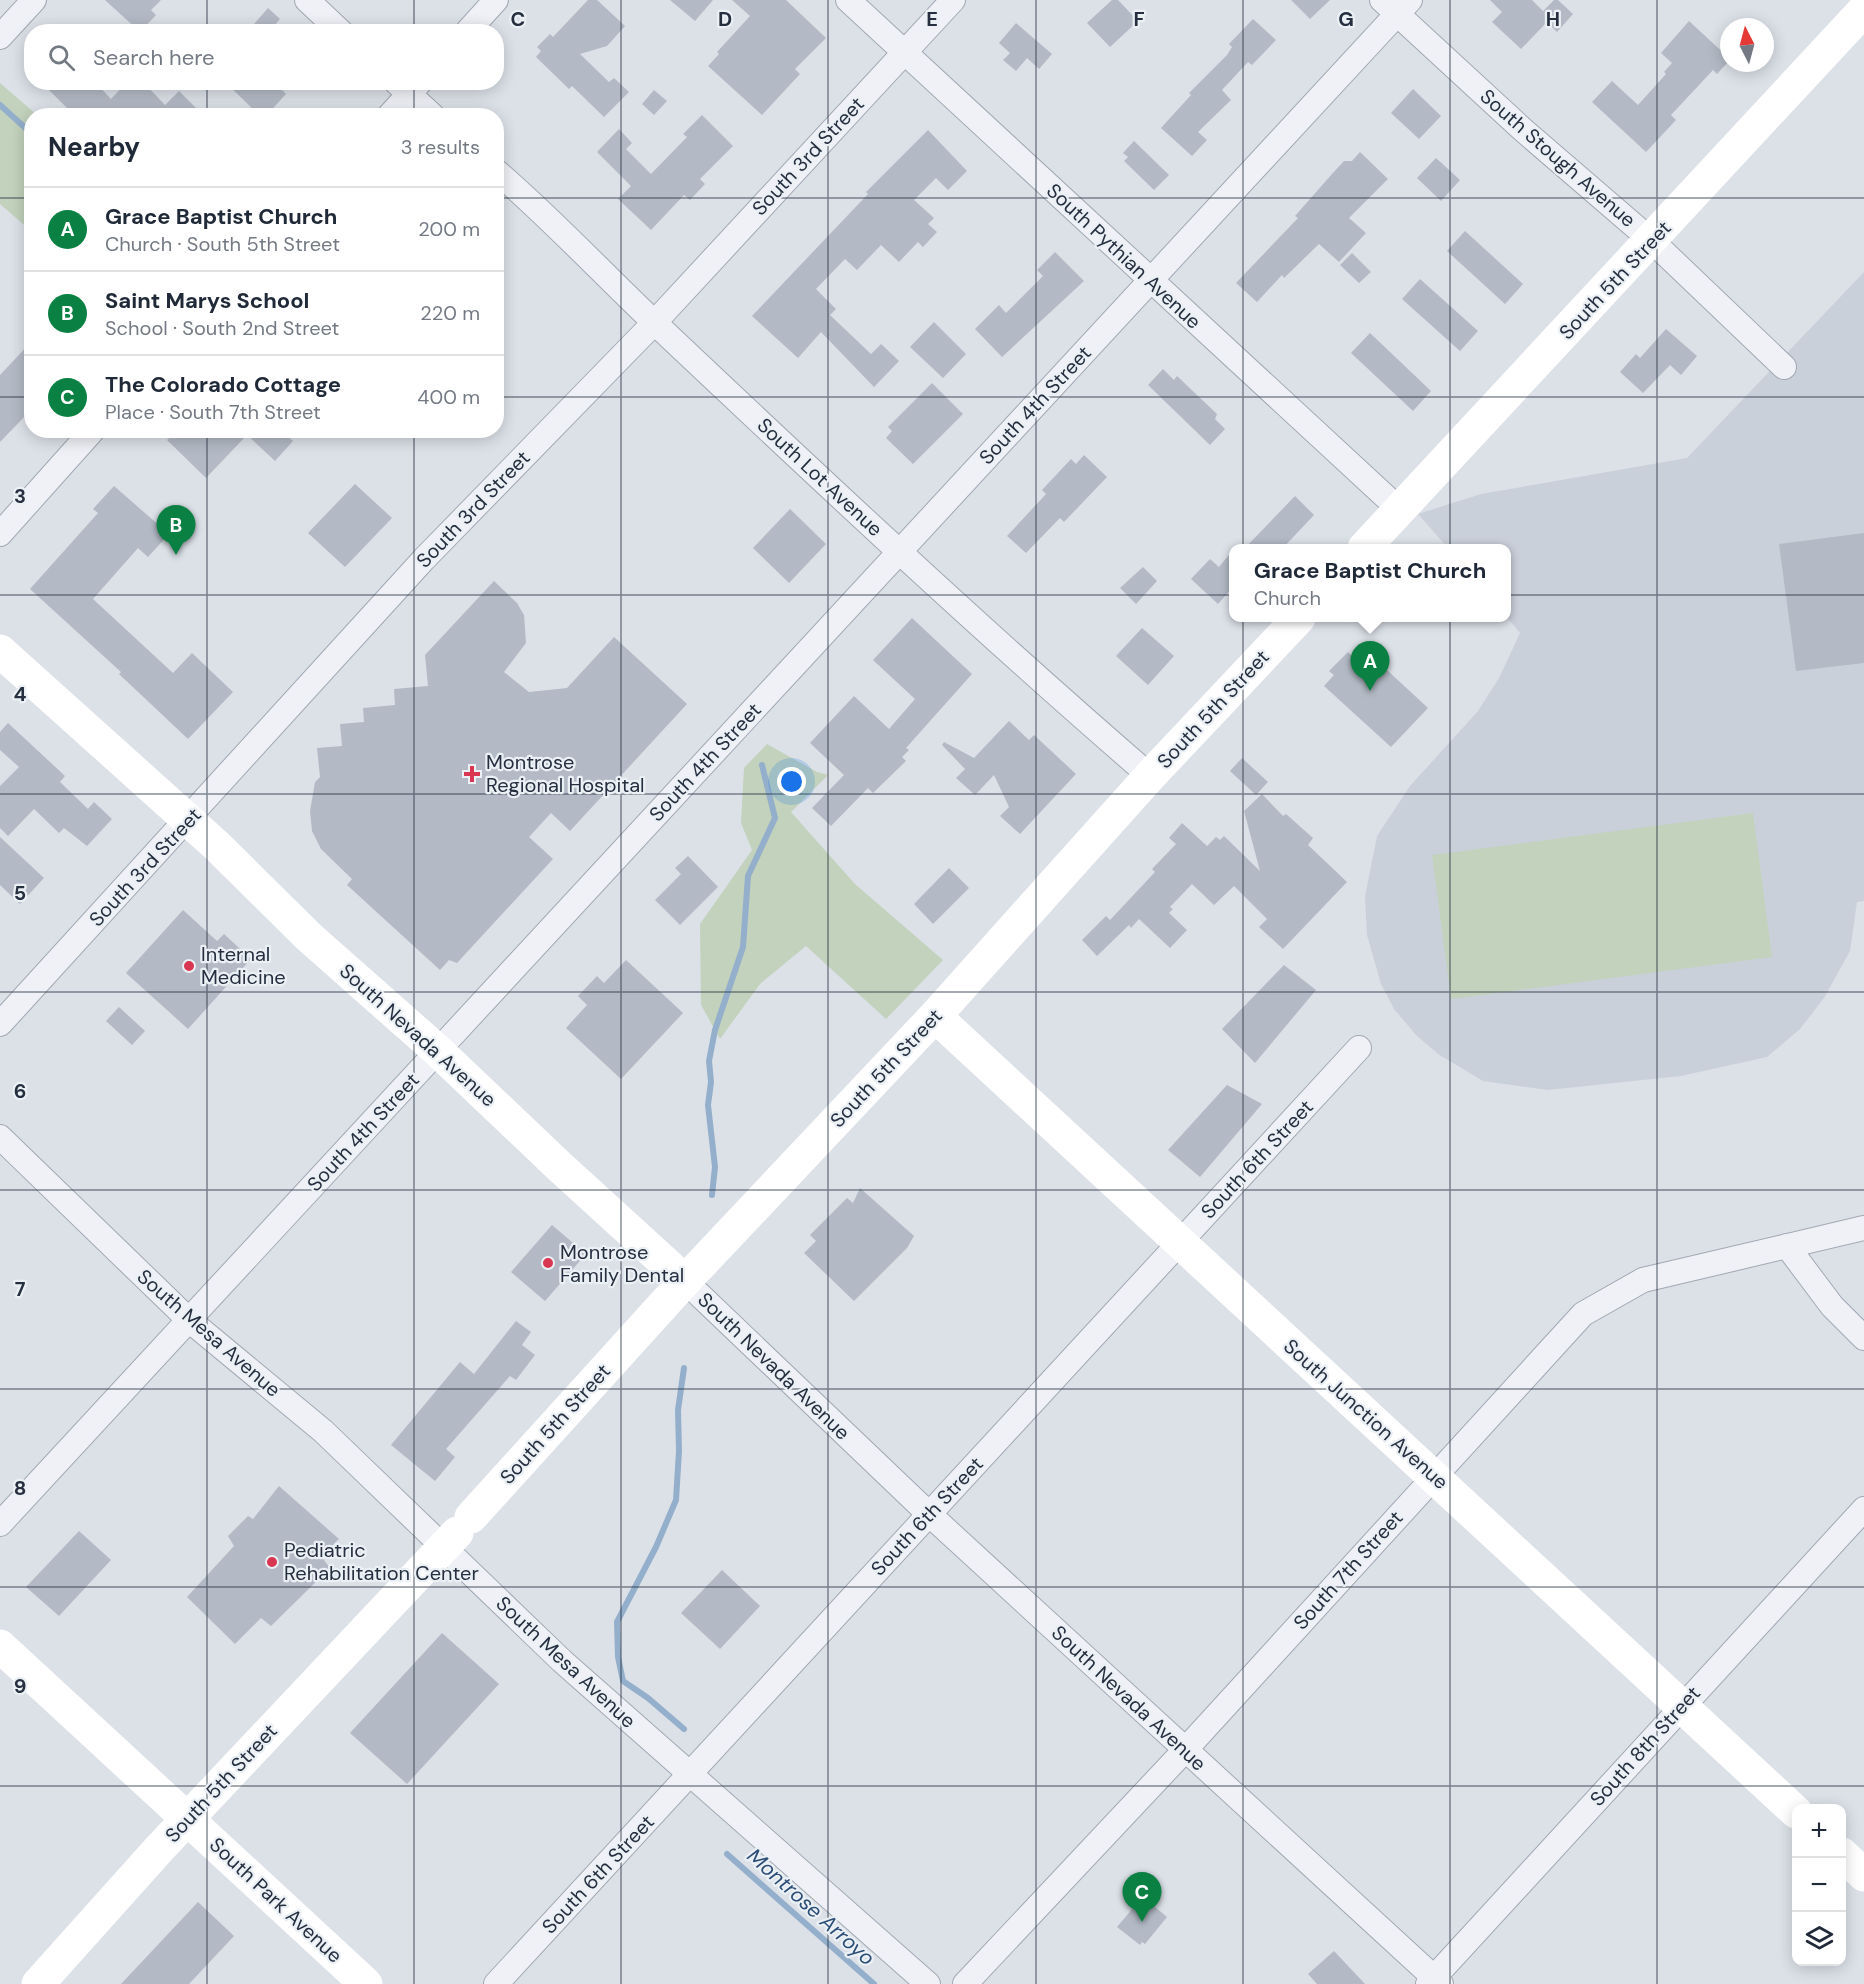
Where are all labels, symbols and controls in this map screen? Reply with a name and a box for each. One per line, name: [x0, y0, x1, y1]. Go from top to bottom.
text: C: [511, 6, 525, 32]
text: D: [718, 6, 732, 32]
text: E: [926, 6, 938, 32]
text: F: [1133, 6, 1145, 32]
text: G: [1338, 6, 1354, 32]
text: H: [1546, 6, 1560, 32]
north arrow: [1720, 18, 1774, 72]
search box: [24, 24, 504, 90]
icon: search: [45, 41, 78, 74]
text: Search here: [93, 43, 214, 72]
street label: South Stough Avenue: [1475, 83, 1641, 233]
street label: South 3rd Street: [746, 91, 870, 221]
text: Nearby: [48, 130, 140, 164]
text: 3 results: [401, 134, 480, 160]
street label: South Pythian Avenue: [1041, 178, 1207, 334]
text: Grace Baptist Church: [105, 202, 337, 231]
street label: South 5th Street: [1553, 215, 1677, 345]
text: A: [60, 216, 75, 242]
text: 200 m: [418, 216, 480, 242]
text: Church · South 5th Street: [105, 231, 340, 257]
text: Saint Marys School: [105, 286, 309, 315]
text: B: [61, 300, 74, 326]
text: 220 m: [420, 300, 480, 326]
text: School · South 2nd Street: [105, 315, 339, 341]
street label: South 4th Street: [973, 340, 1097, 470]
text: The Colorado Cottage: [105, 370, 341, 399]
text: C: [60, 384, 75, 410]
text: 400 m: [417, 384, 480, 410]
text: Place · South 7th Street: [105, 399, 321, 425]
street label: South Lot Avenue: [752, 412, 888, 542]
street label: South 3rd Street: [411, 445, 536, 573]
text: 3: [14, 483, 26, 509]
pin: B: [156, 506, 195, 555]
popup: [1229, 544, 1511, 622]
text: Grace Baptist Church: [1254, 556, 1486, 585]
text: Church: [1254, 585, 1321, 611]
pin: A: [1350, 642, 1390, 691]
street label: South 5th Street: [1151, 644, 1275, 774]
text: 4: [14, 681, 27, 707]
street label: South 4th Street: [643, 697, 767, 827]
place label: Montrose Regional Hospital: [486, 749, 645, 798]
marker: Montrose Regional Hospital: [463, 765, 481, 783]
your location: [777, 767, 806, 796]
street label: South 3rd Street: [83, 802, 207, 932]
text: 5: [14, 880, 26, 906]
place label: Internal Medicine: [201, 941, 286, 990]
street label: South Nevada Avenue: [334, 958, 502, 1112]
marker: Internal Medicine: [182, 959, 196, 973]
street label: South 5th Street: [824, 1003, 948, 1133]
street label: South 4th Street: [301, 1067, 425, 1197]
text: 6: [14, 1078, 26, 1104]
street label: South 6th Street: [1195, 1094, 1319, 1224]
place label: Montrose Family Dental: [560, 1239, 684, 1288]
marker: Montrose Family Dental: [541, 1256, 555, 1270]
street label: South Mesa Avenue: [132, 1263, 286, 1403]
text: 7: [15, 1276, 26, 1302]
street label: South Nevada Avenue: [692, 1286, 856, 1446]
street label: South Junction Avenue: [1278, 1333, 1454, 1495]
street label: South 5th Street: [494, 1358, 616, 1490]
street label: South 6th Street: [865, 1451, 989, 1581]
text: 8: [14, 1475, 26, 1501]
street label: South 7th Street: [1288, 1505, 1408, 1635]
place label: Pediatric Rehabilitation Center: [284, 1537, 479, 1586]
marker: Pediatric Rehabilitation Center: [265, 1555, 279, 1569]
street label: South Mesa Avenue: [491, 1590, 641, 1734]
street label: South Nevada Avenue: [1046, 1620, 1212, 1776]
text: 9: [14, 1673, 26, 1699]
street label: South 8th Street: [1584, 1680, 1706, 1812]
street label: South 5th Street: [159, 1718, 283, 1848]
map controls: [1792, 1804, 1846, 1966]
button: +: [1792, 1804, 1846, 1858]
street label: South 6th Street: [536, 1809, 660, 1939]
street label: South Park Avenue: [204, 1832, 348, 1968]
water label: Montrose Arroyo: [741, 1842, 881, 1972]
button: −: [1792, 1858, 1846, 1912]
pin: C: [1122, 1872, 1162, 1922]
button: layers: [1792, 1912, 1846, 1966]

